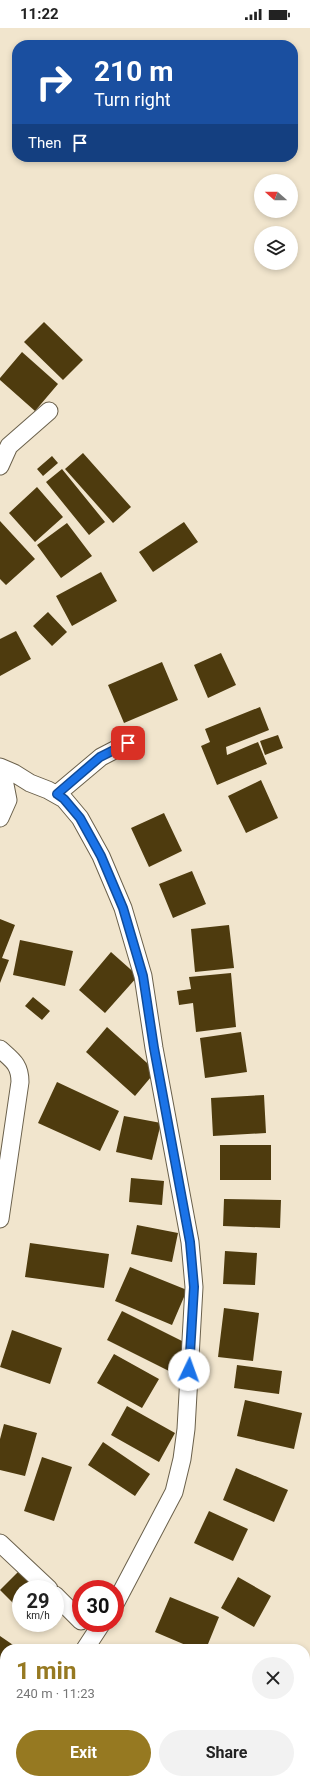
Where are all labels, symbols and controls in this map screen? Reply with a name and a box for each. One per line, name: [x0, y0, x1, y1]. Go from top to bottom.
text: 11:22: [20, 5, 59, 23]
text: 210 m: [94, 55, 173, 88]
icon: right: [28, 56, 80, 108]
text: Turn right: [94, 89, 171, 110]
icon: arrive: [69, 132, 91, 154]
text: Then: [28, 134, 61, 152]
north arrow: [254, 174, 298, 218]
map controls: [254, 174, 298, 270]
button: layers: [254, 226, 298, 270]
pin: [111, 726, 145, 760]
icon: arrive: [117, 732, 139, 754]
position arrow: [168, 1349, 210, 1391]
speed limit sign: 30: [72, 1580, 124, 1632]
text: 29: [27, 1589, 49, 1613]
text: km/h: [26, 1610, 50, 1621]
text: 1 min: [16, 1657, 76, 1685]
button: close: [252, 1657, 294, 1699]
text: 240 m · 11:23: [16, 1686, 95, 1701]
button: Exit: [16, 1730, 151, 1776]
button: Share: [159, 1730, 294, 1776]

